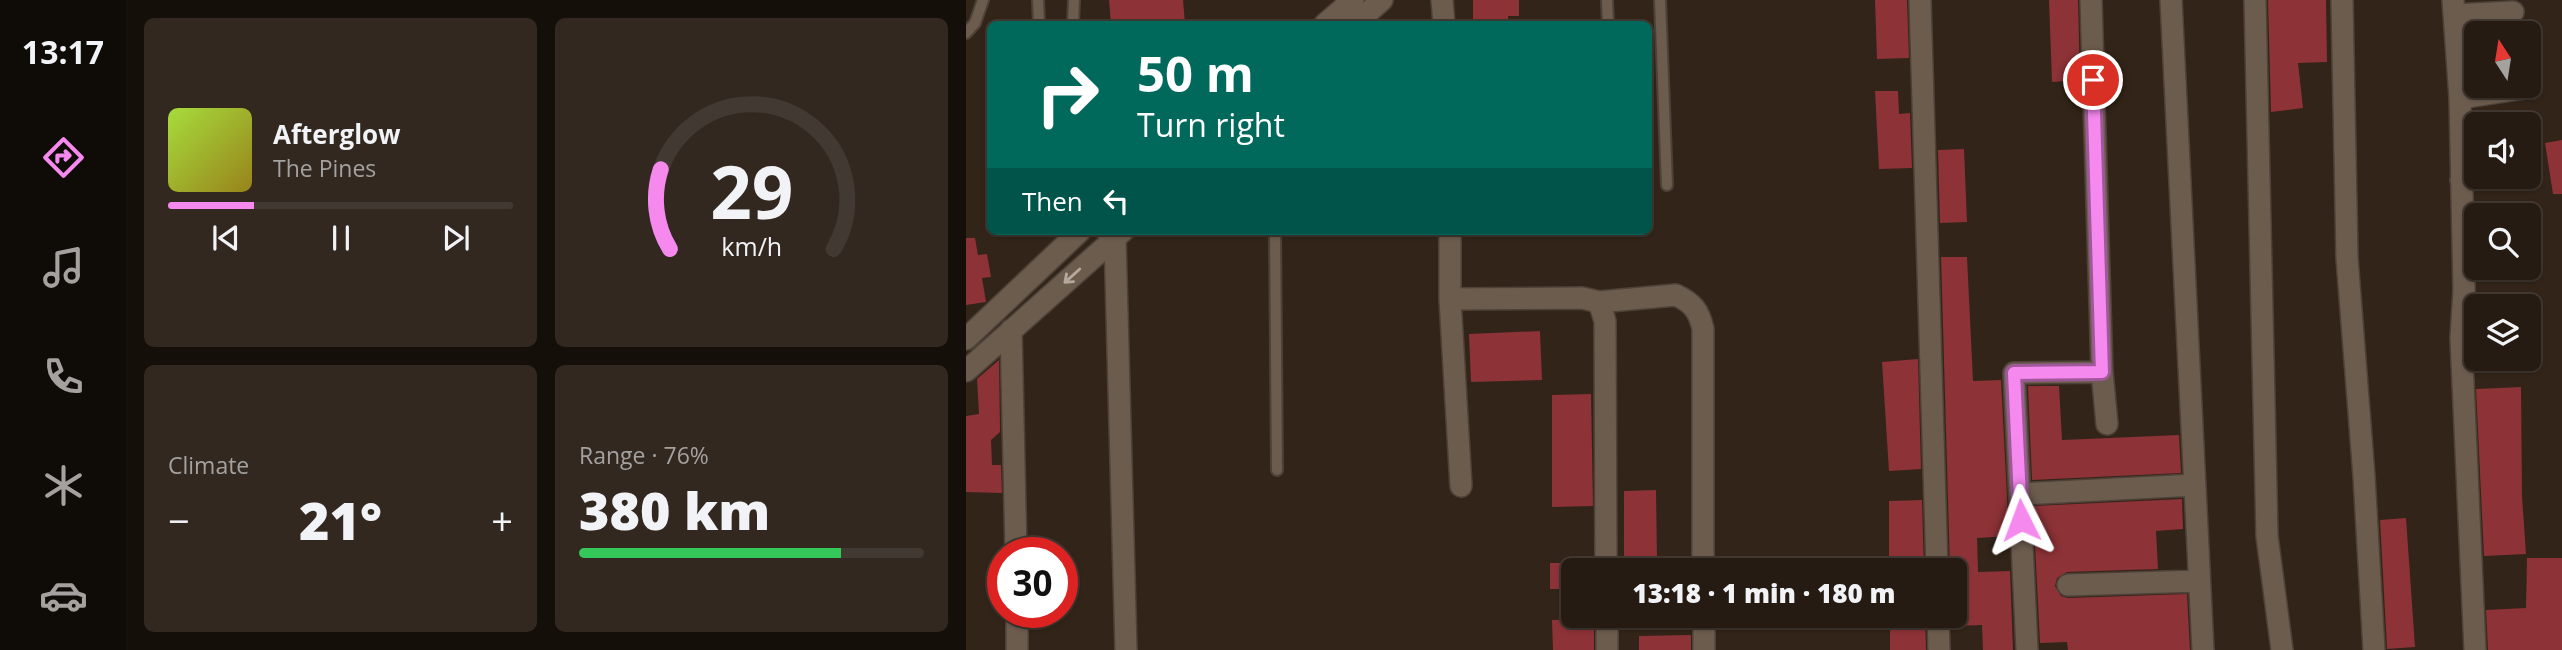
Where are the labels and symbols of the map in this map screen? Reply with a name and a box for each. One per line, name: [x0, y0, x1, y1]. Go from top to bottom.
north arrow: [2464, 21, 2541, 98]
pin: [2063, 50, 2123, 110]
one-way arrow: [1063, 268, 1081, 284]
position arrow: [1984, 483, 2058, 557]
speed limit sign: 30: [987, 537, 1078, 628]

